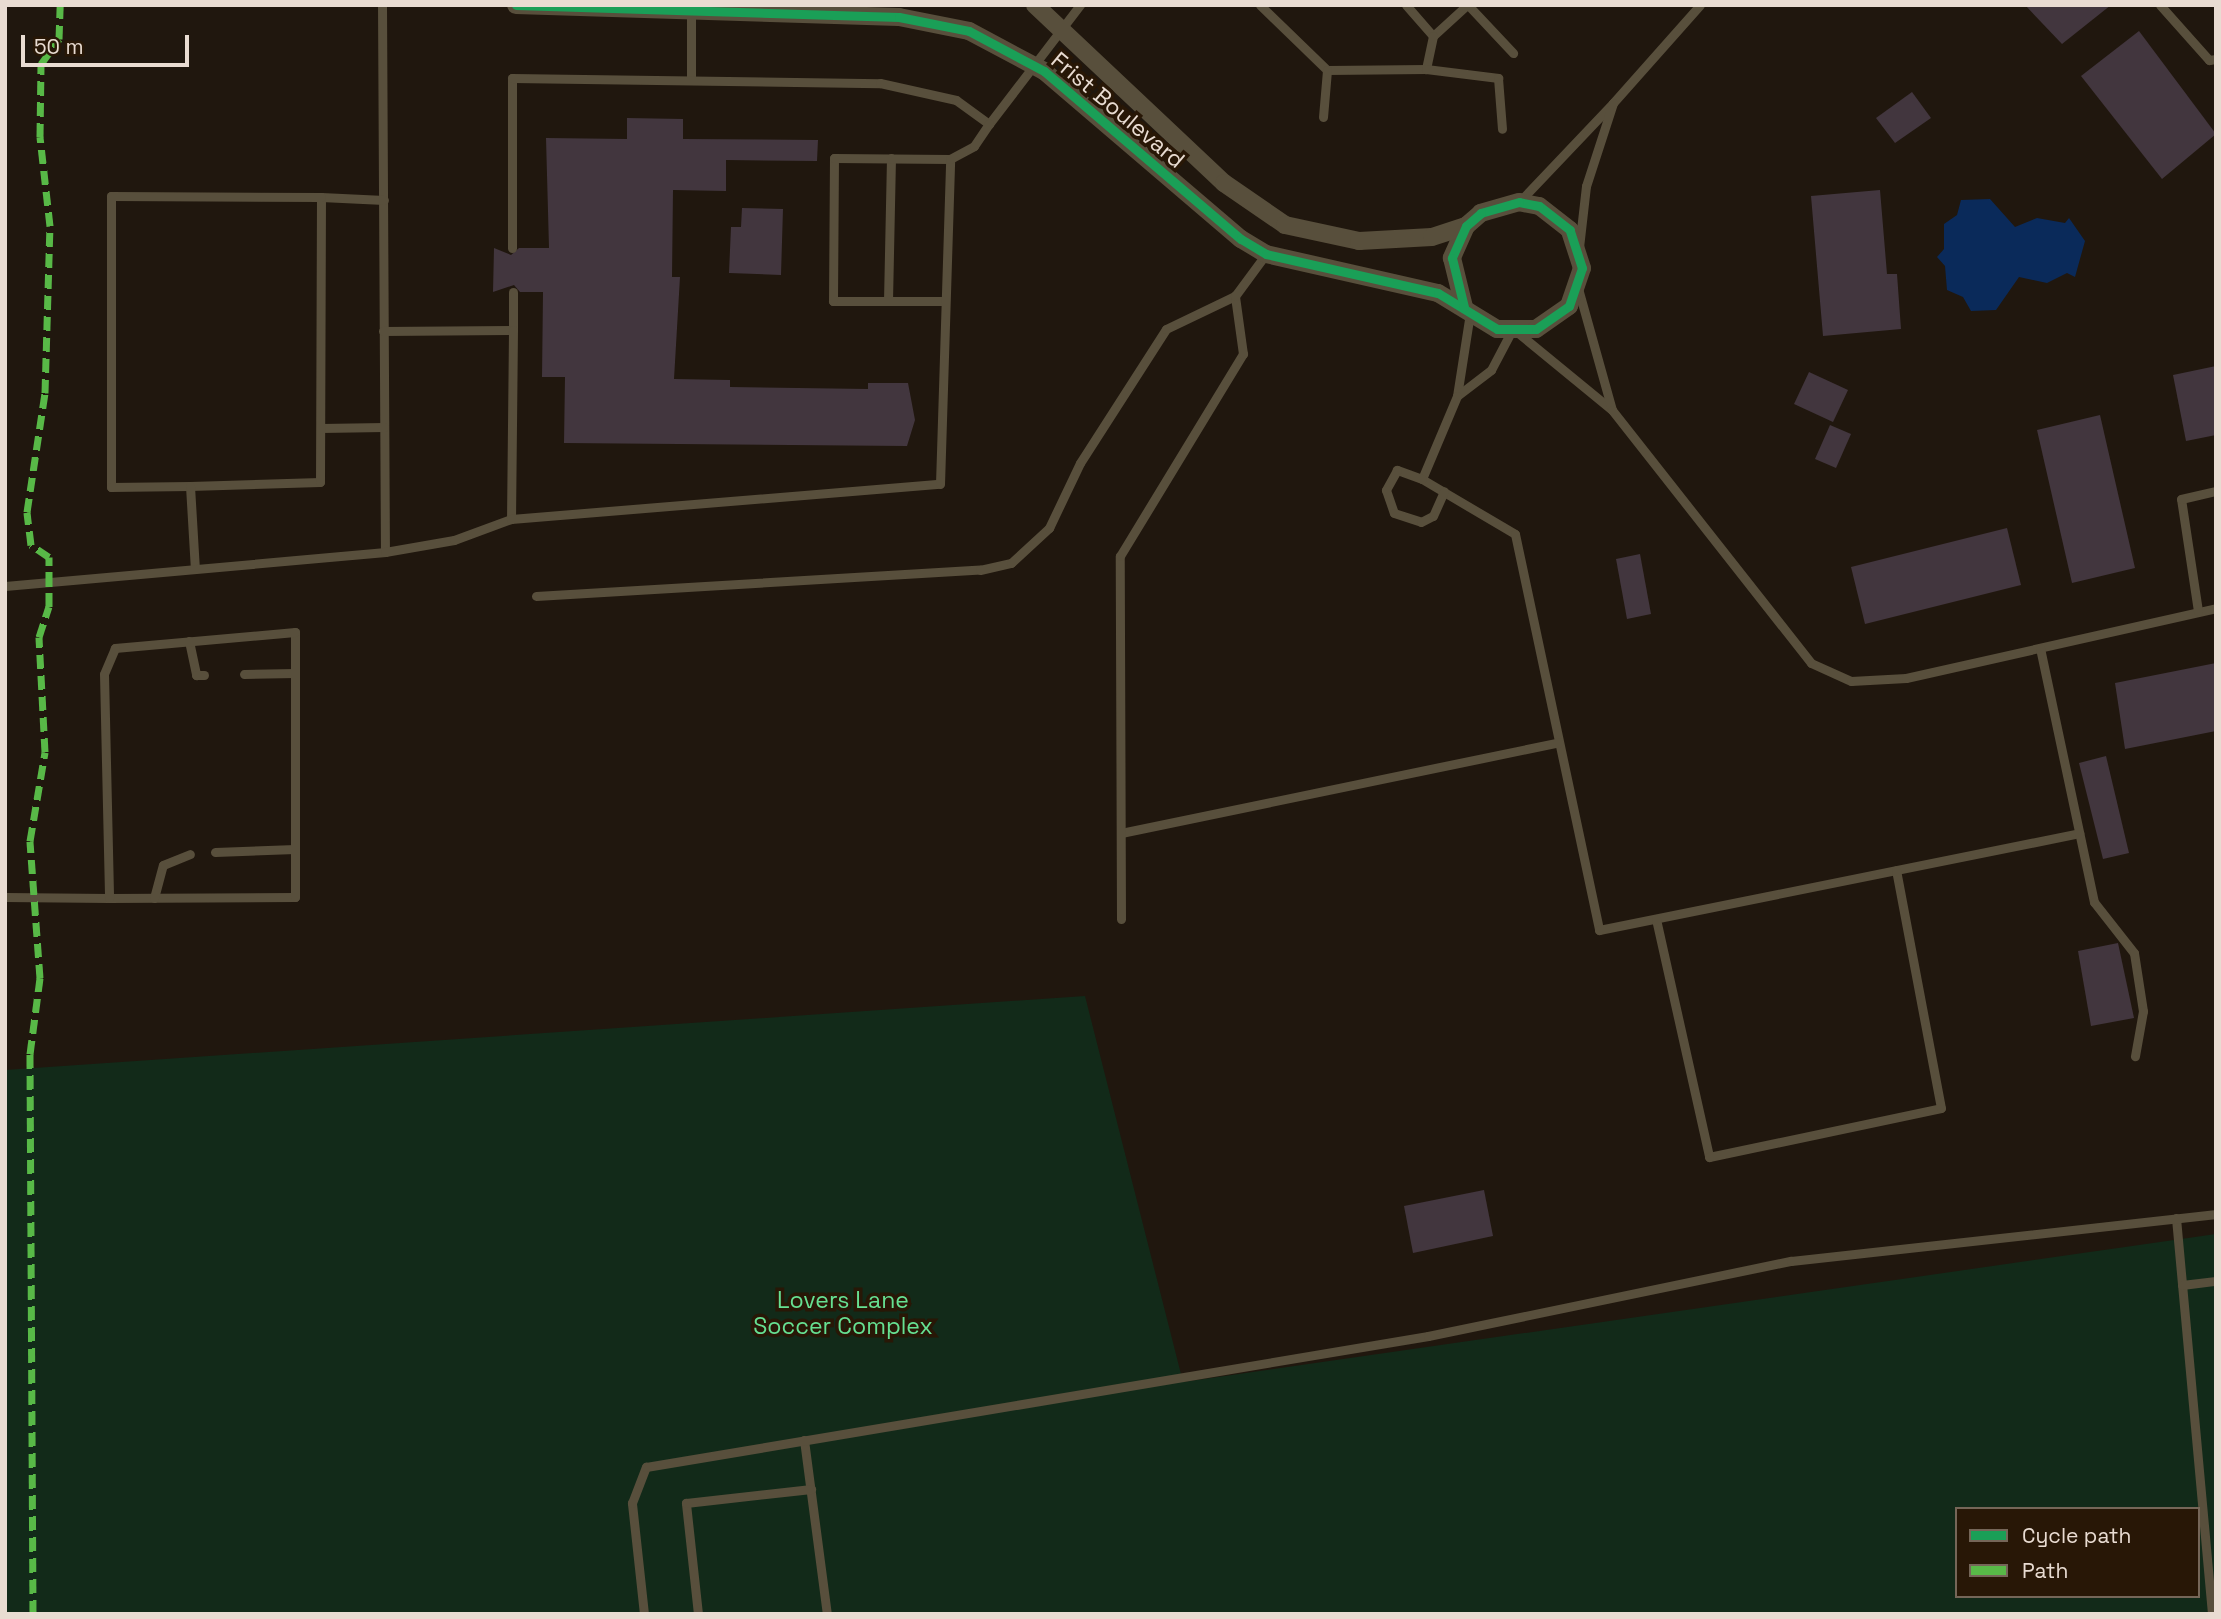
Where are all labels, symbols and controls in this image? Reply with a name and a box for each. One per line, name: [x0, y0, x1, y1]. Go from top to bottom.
scale bar: [24, 21, 192, 65]
text: 50 m: [34, 33, 84, 60]
street label: Frist Boulevard: [1046, 46, 1190, 174]
park label: Lovers Lane Soccer Complex: [753, 1286, 933, 1340]
legend: [1955, 1507, 2200, 1598]
text: Cycle path: [2022, 1522, 2131, 1549]
text: Path: [2022, 1557, 2068, 1584]

